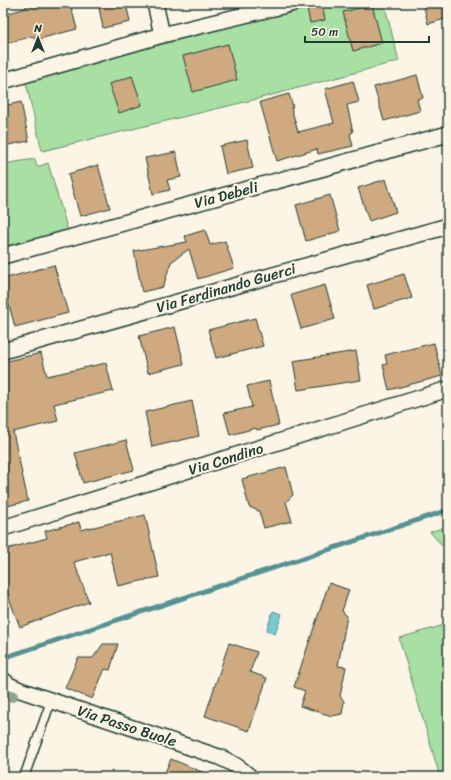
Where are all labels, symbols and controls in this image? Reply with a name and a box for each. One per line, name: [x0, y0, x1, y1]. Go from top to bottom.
north arrow: [18, 18, 58, 58]
scale bar: [305, 18, 429, 44]
text: N: [33, 19, 42, 38]
text: 50 m: [311, 21, 338, 43]
street label: Via Debeli: [191, 174, 262, 216]
street label: Via Ferdinando Guerci: [153, 255, 300, 320]
street label: Via Condino: [185, 435, 267, 483]
street label: Via Passo Buole: [74, 698, 180, 754]

